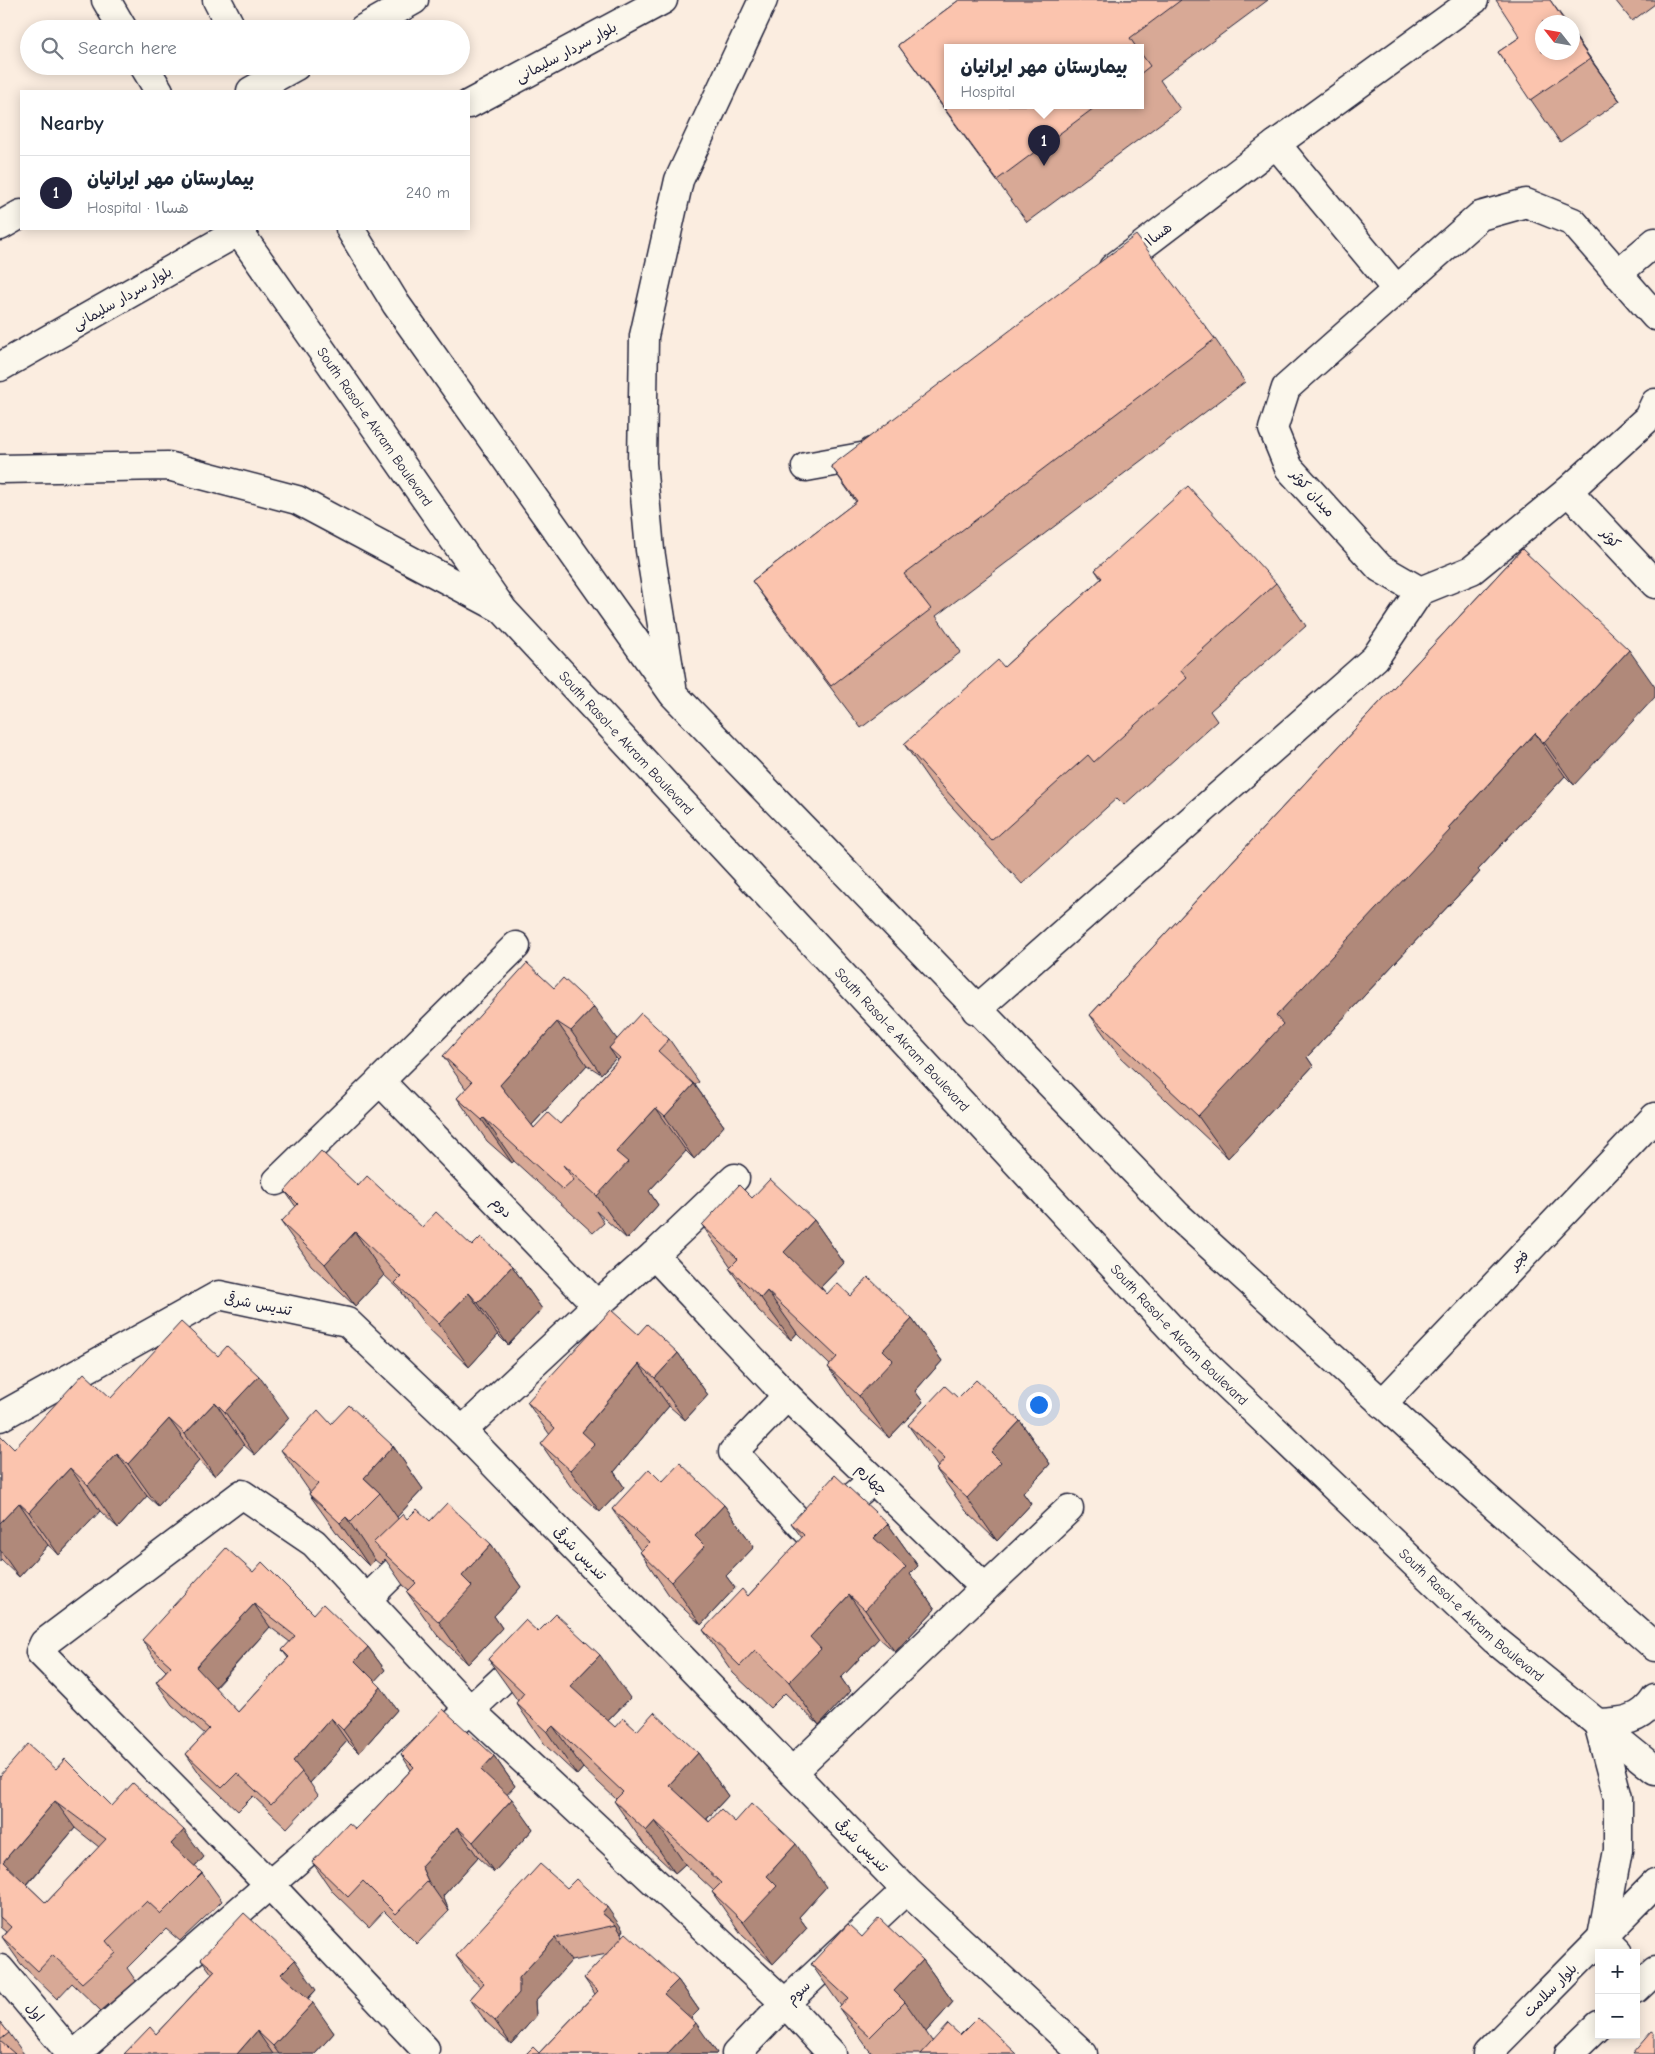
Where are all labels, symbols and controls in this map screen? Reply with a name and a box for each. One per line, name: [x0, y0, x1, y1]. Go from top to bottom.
north arrow: [1535, 15, 1580, 60]
street label: بلوار سردار سلیمانی: [513, 19, 620, 86]
search box: [20, 20, 470, 75]
icon: search: [38, 34, 66, 62]
text: Search here: [78, 37, 177, 59]
popup: [944, 44, 1144, 109]
text: بیمارستان مهر ایرانیان: [960, 56, 1128, 78]
text: Hospital: [960, 83, 1015, 101]
text: Nearby: [40, 111, 104, 135]
pin: 1: [1028, 125, 1060, 166]
text: بیمارستان مهر ایرانیان: [87, 168, 254, 190]
text: 1: [53, 184, 59, 202]
text: 240 m: [406, 184, 450, 202]
text: Hospital · هسا۱: [87, 199, 189, 217]
street label: هسا۱: [1141, 219, 1175, 250]
street label: بلوار سردار سلیمانی: [69, 263, 175, 334]
street label: South Rasol-e Akram Boulevard: [313, 344, 436, 510]
street label: میدان کوثر: [1286, 465, 1338, 521]
street label: کوثر: [1596, 524, 1624, 552]
street label: South Rasol-e Akram Boulevard: [555, 668, 697, 818]
street label: South Rasol-e Akram Boulevard: [831, 964, 973, 1115]
street label: دوم: [486, 1193, 516, 1223]
street label: فجر: [1505, 1247, 1533, 1274]
street label: South Rasol-e Akram Boulevard: [1107, 1261, 1251, 1409]
street label: تندیس شرقی: [223, 1290, 294, 1320]
your location: [1026, 1392, 1052, 1418]
street label: چهارم: [851, 1460, 891, 1500]
street label: تندیس شرقی: [550, 1523, 610, 1584]
street label: South Rasol-e Akram Boulevard: [1395, 1545, 1547, 1685]
street label: تندیس شرقی: [832, 1815, 892, 1876]
map controls: [1595, 1949, 1640, 2039]
button: +: [1595, 1949, 1640, 1994]
street label: بلوار سلامت: [1520, 1960, 1581, 2021]
street label: سوم: [783, 1977, 816, 2010]
button: −: [1595, 1994, 1640, 2039]
street label: اول: [22, 1999, 47, 2025]

